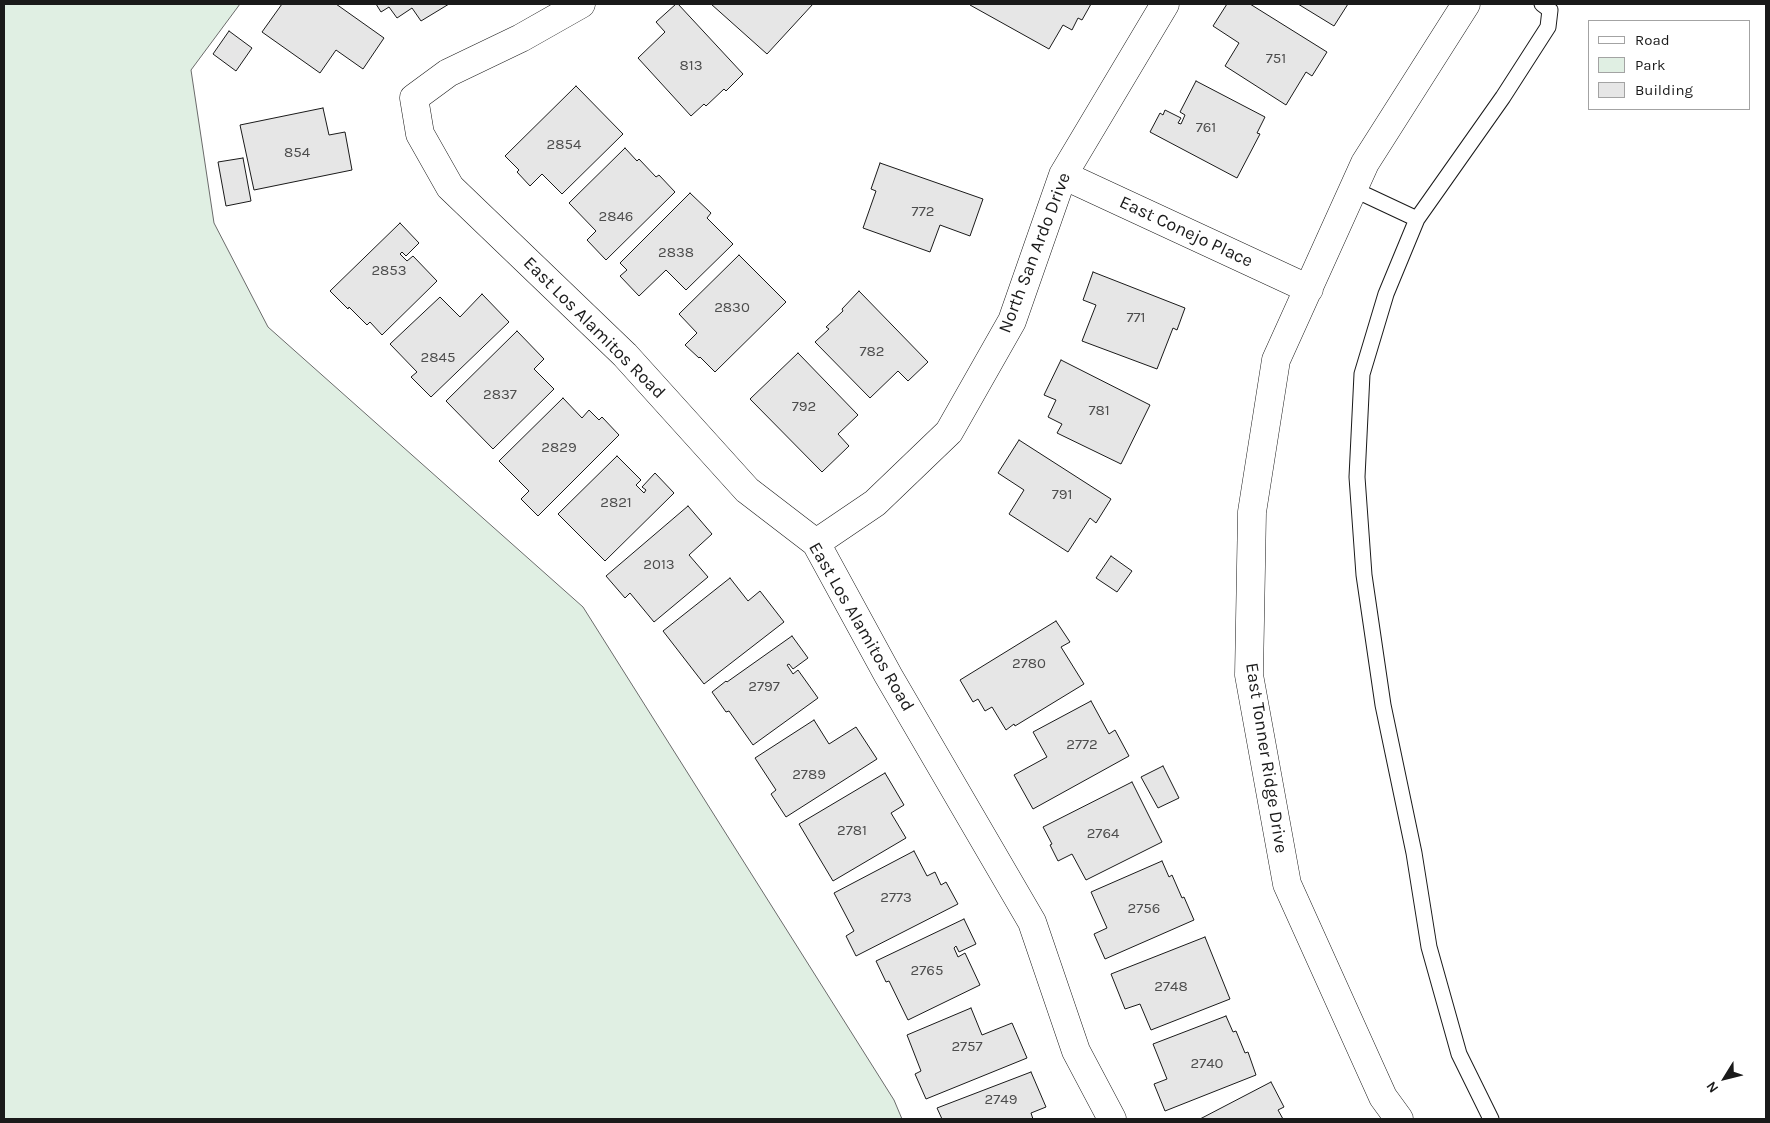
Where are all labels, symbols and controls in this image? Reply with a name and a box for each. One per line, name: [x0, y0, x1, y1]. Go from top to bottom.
legend: [1588, 20, 1750, 110]
text: Road: [1635, 31, 1670, 49]
house number: 751: [1266, 50, 1286, 68]
text: Park: [1635, 56, 1665, 74]
house number: 813: [679, 57, 703, 75]
text: Building: [1635, 81, 1693, 99]
house number: 761: [1196, 119, 1216, 137]
house number: 2854: [547, 136, 581, 154]
house number: 854: [284, 144, 310, 162]
street label: North San Ardo Drive: [994, 170, 1076, 336]
street label: East Conejo Place: [1116, 192, 1256, 272]
house number: 772: [912, 203, 934, 221]
house number: 2846: [599, 208, 633, 226]
house number: 2838: [658, 244, 694, 262]
street label: East Los Alamitos Road: [519, 253, 669, 403]
house number: 2853: [371, 262, 407, 280]
house number: 2830: [714, 299, 750, 317]
house number: 771: [1126, 309, 1146, 327]
house number: 782: [860, 343, 884, 361]
house number: 2845: [421, 349, 455, 367]
house number: 2837: [483, 386, 517, 404]
house number: 792: [792, 398, 816, 416]
house number: 781: [1088, 402, 1110, 420]
house number: 2829: [541, 439, 577, 457]
house number: 791: [1052, 486, 1072, 504]
house number: 2821: [600, 494, 632, 512]
street label: East Los Alamitos Road: [804, 539, 918, 715]
house number: 2013: [643, 556, 675, 574]
house number: 2780: [1012, 655, 1046, 673]
street label: East Tonner Ridge Drive: [1240, 661, 1292, 855]
house number: 2797: [748, 678, 780, 696]
house number: 2772: [1066, 736, 1098, 754]
house number: 2789: [792, 766, 826, 784]
house number: 2781: [837, 822, 867, 840]
house number: 2764: [1087, 825, 1119, 843]
house number: 2773: [880, 889, 912, 907]
house number: 2756: [1128, 900, 1160, 918]
house number: 2765: [911, 962, 943, 980]
house number: 2748: [1154, 978, 1188, 996]
house number: 2757: [951, 1038, 983, 1056]
north arrow: [1700, 1053, 1750, 1103]
house number: 2740: [1190, 1055, 1224, 1073]
text: N: [1703, 1078, 1722, 1096]
house number: 2749: [985, 1091, 1017, 1109]

